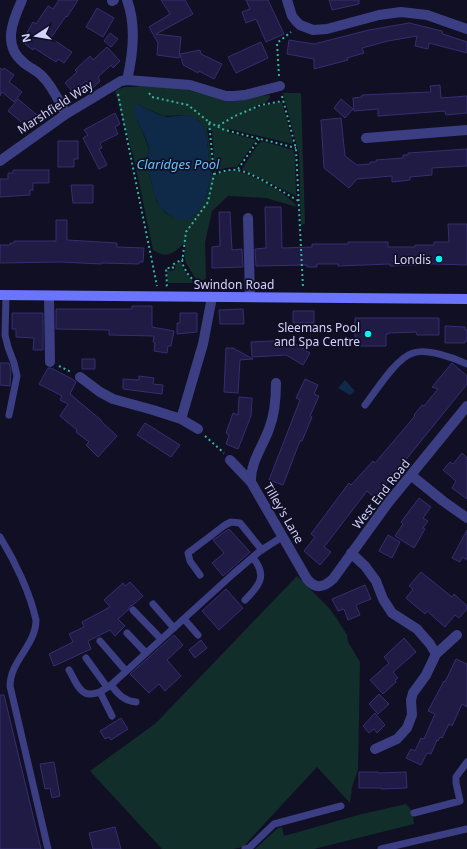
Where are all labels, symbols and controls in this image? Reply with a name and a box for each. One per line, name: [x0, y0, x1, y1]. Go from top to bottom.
north arrow: [16, 16, 56, 56]
text: N: [17, 32, 34, 44]
street label: Marshfield Way: [14, 76, 97, 138]
water label: Claridges Pool: [137, 155, 220, 173]
place label: Londis: [394, 251, 431, 268]
marker: Londis: [434, 254, 444, 264]
street label: Swindon Road: [194, 276, 274, 293]
place label: Sleemans Pool and Spa Centre: [274, 319, 360, 350]
marker: Sleemans Pool and Spa Centre: [363, 329, 373, 339]
street label: West End Road: [348, 456, 414, 532]
street label: Tilley's Lane: [260, 480, 308, 547]

